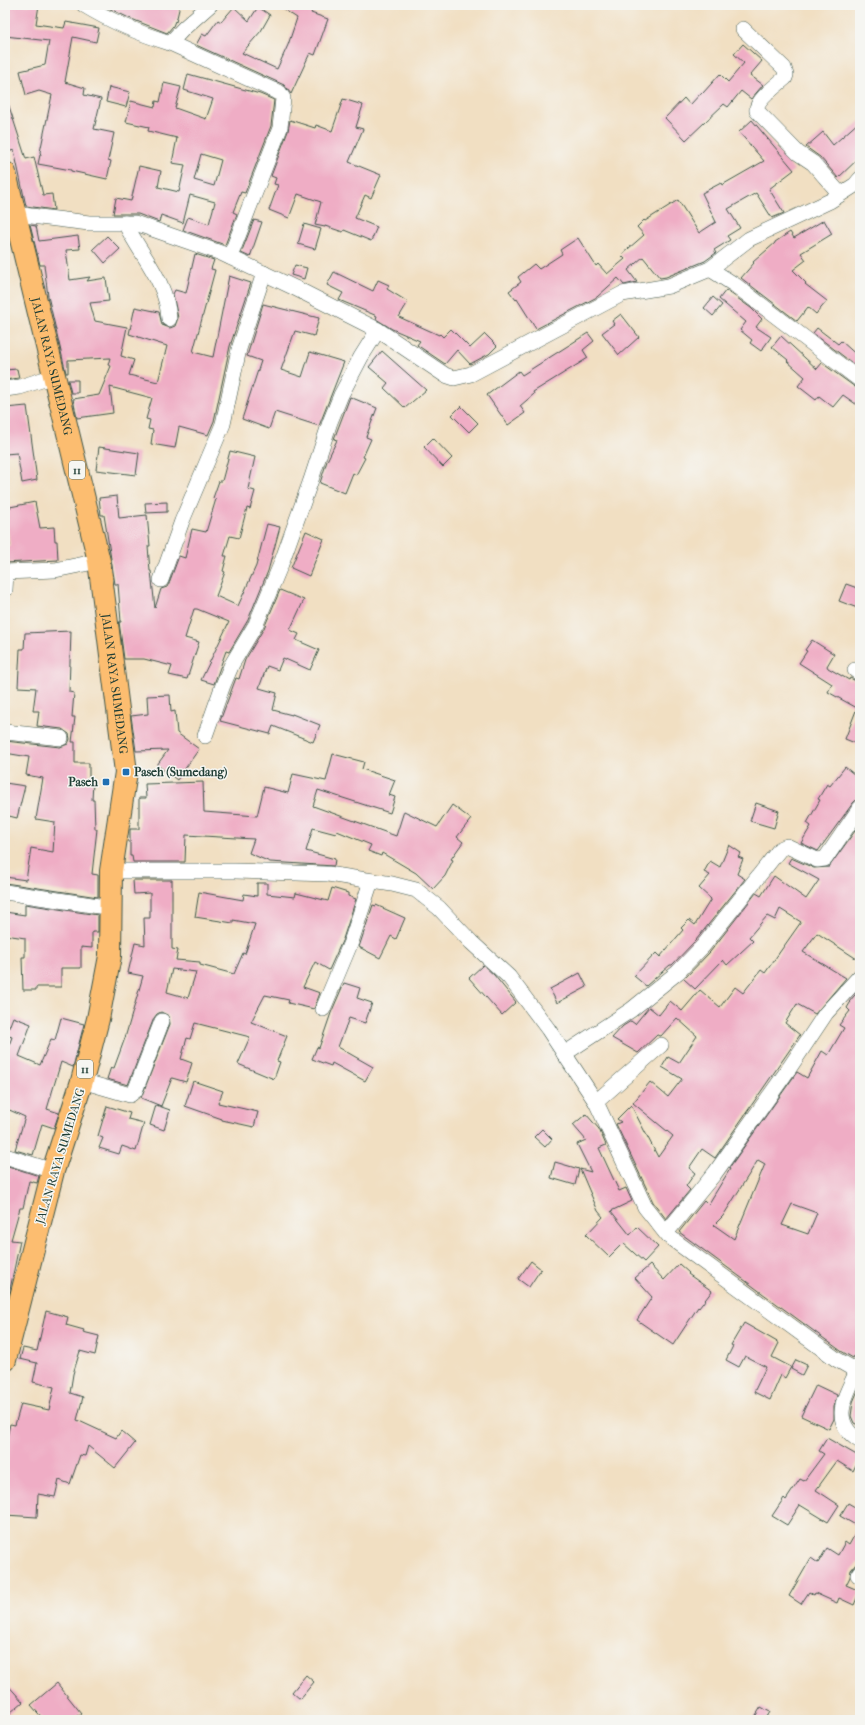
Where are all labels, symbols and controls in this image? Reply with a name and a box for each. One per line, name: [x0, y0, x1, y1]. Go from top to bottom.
street label: JALAN RAYA SUMEDANG: [28, 295, 75, 437]
road number: 11: [69, 461, 85, 479]
street label: JALAN RAYA SUMEDANG: [99, 612, 131, 755]
place label: Paseh (Sumedang): [134, 765, 227, 780]
marker: Paseh (Sumedang): [121, 767, 131, 777]
place label: Paseh: [68, 775, 98, 789]
marker: Paseh: [101, 777, 111, 787]
road number: 11: [77, 1060, 93, 1078]
street label: JALAN RAYA SUMEDANG: [32, 1086, 88, 1227]

